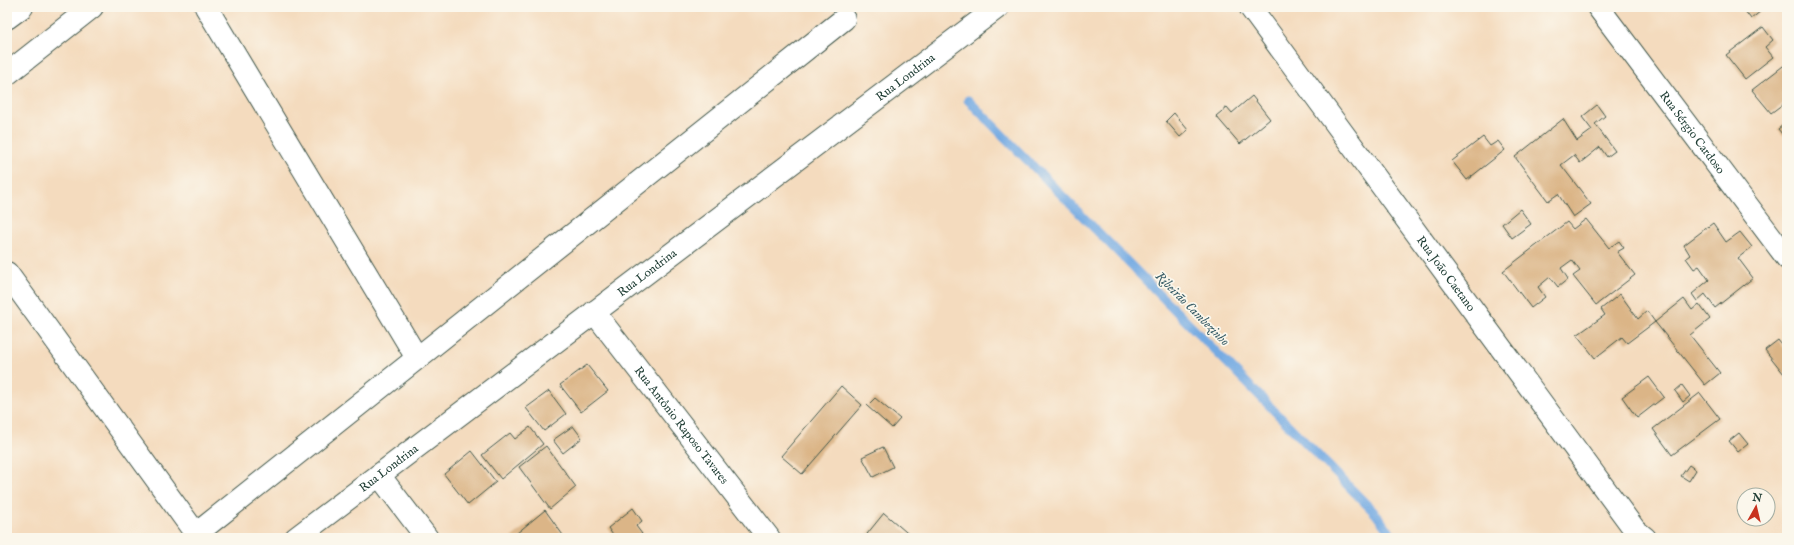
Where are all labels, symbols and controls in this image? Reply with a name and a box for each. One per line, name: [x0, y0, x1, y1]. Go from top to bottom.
street label: Rua Londrina: [873, 49, 938, 104]
street label: Rua Sérgio Cardoso: [1656, 88, 1729, 177]
street label: Rua João Caetano: [1414, 233, 1479, 315]
street label: Rua Londrina: [614, 245, 680, 300]
water label: Ribeirão Cambezinho: [1151, 268, 1233, 350]
street label: Rua Antônio Raposo Tavares: [631, 363, 732, 487]
street label: Rua Londrina: [356, 440, 422, 495]
north arrow: [1736, 487, 1776, 527]
text: N: [1751, 490, 1763, 506]

